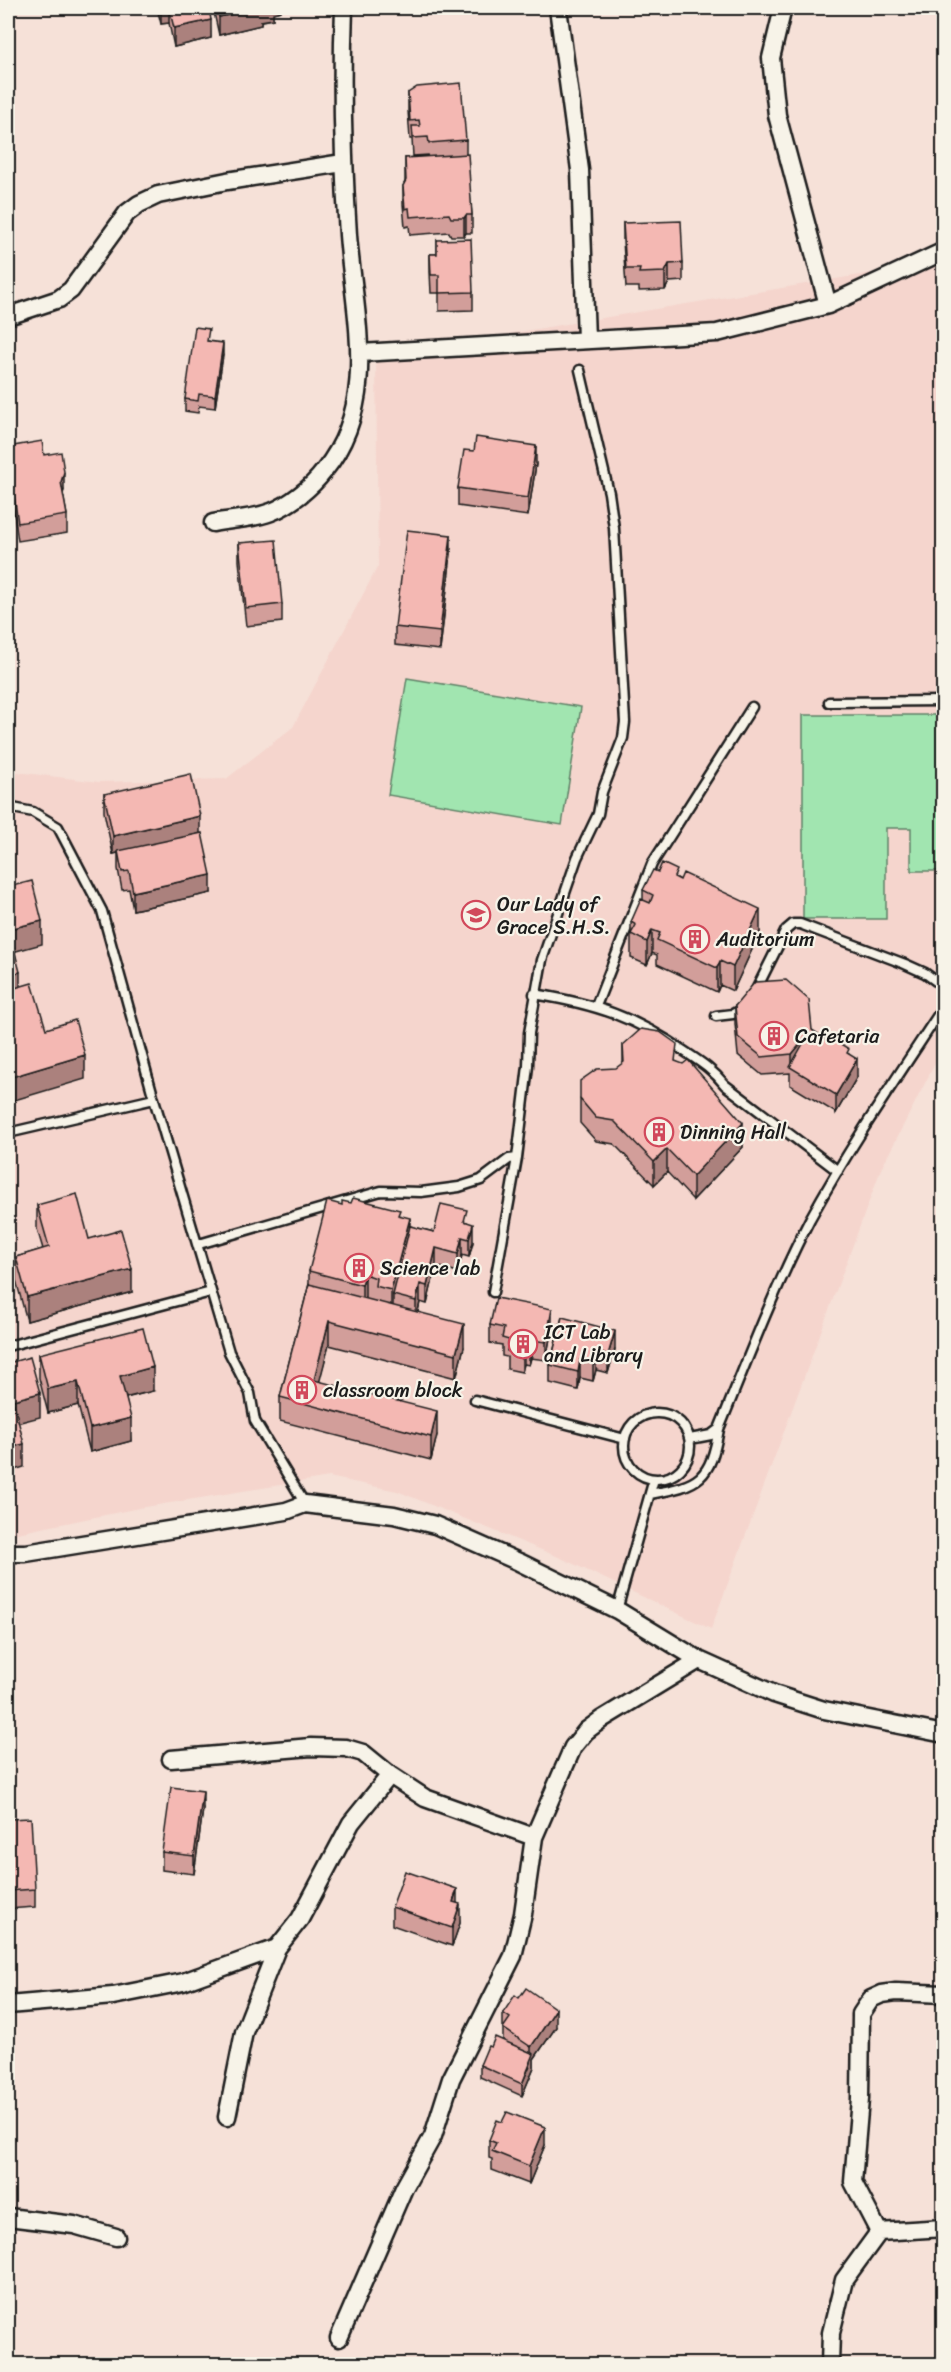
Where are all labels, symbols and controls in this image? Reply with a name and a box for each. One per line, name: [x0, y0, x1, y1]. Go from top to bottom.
place label: Our Lady of Grace S.H.S.: [497, 887, 611, 945]
school or university icon: Our Lady of Grace S.H.S.: [460, 899, 492, 931]
place label: Auditorium: [715, 922, 814, 957]
building icon: Auditorium: [679, 923, 711, 955]
place label: Cafetaria: [795, 1019, 880, 1054]
building icon: Cafetaria: [758, 1020, 790, 1052]
place label: Dinning Hall: [680, 1115, 787, 1150]
building icon: Dinning Hall: [643, 1116, 675, 1148]
place label: Science lab: [380, 1251, 481, 1286]
building icon: Science lab: [343, 1252, 375, 1284]
place label: ICT Lab and Library: [543, 1315, 643, 1373]
building icon: ICT Lab and Library: [507, 1328, 539, 1360]
place label: classroom block: [323, 1373, 463, 1408]
building icon: classroom block: [286, 1374, 318, 1406]

